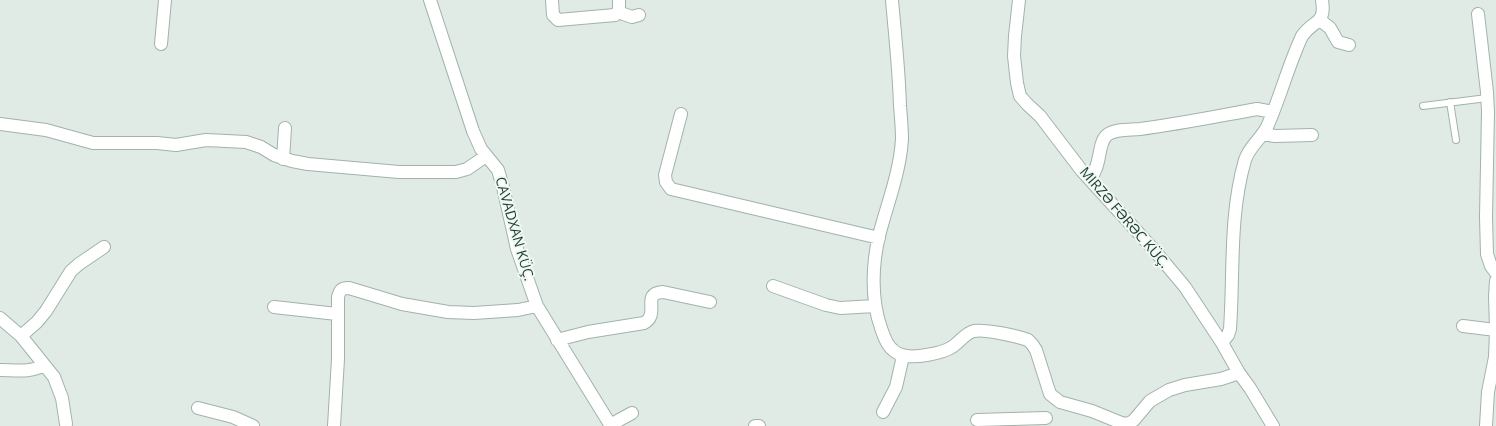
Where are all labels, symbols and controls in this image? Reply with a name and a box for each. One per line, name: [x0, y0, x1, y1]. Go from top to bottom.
street label: MIRZƏ FƏRƏC KÜÇ.: [1076, 164, 1172, 272]
street label: CAVADXAN KÜÇ.: [491, 175, 537, 283]

